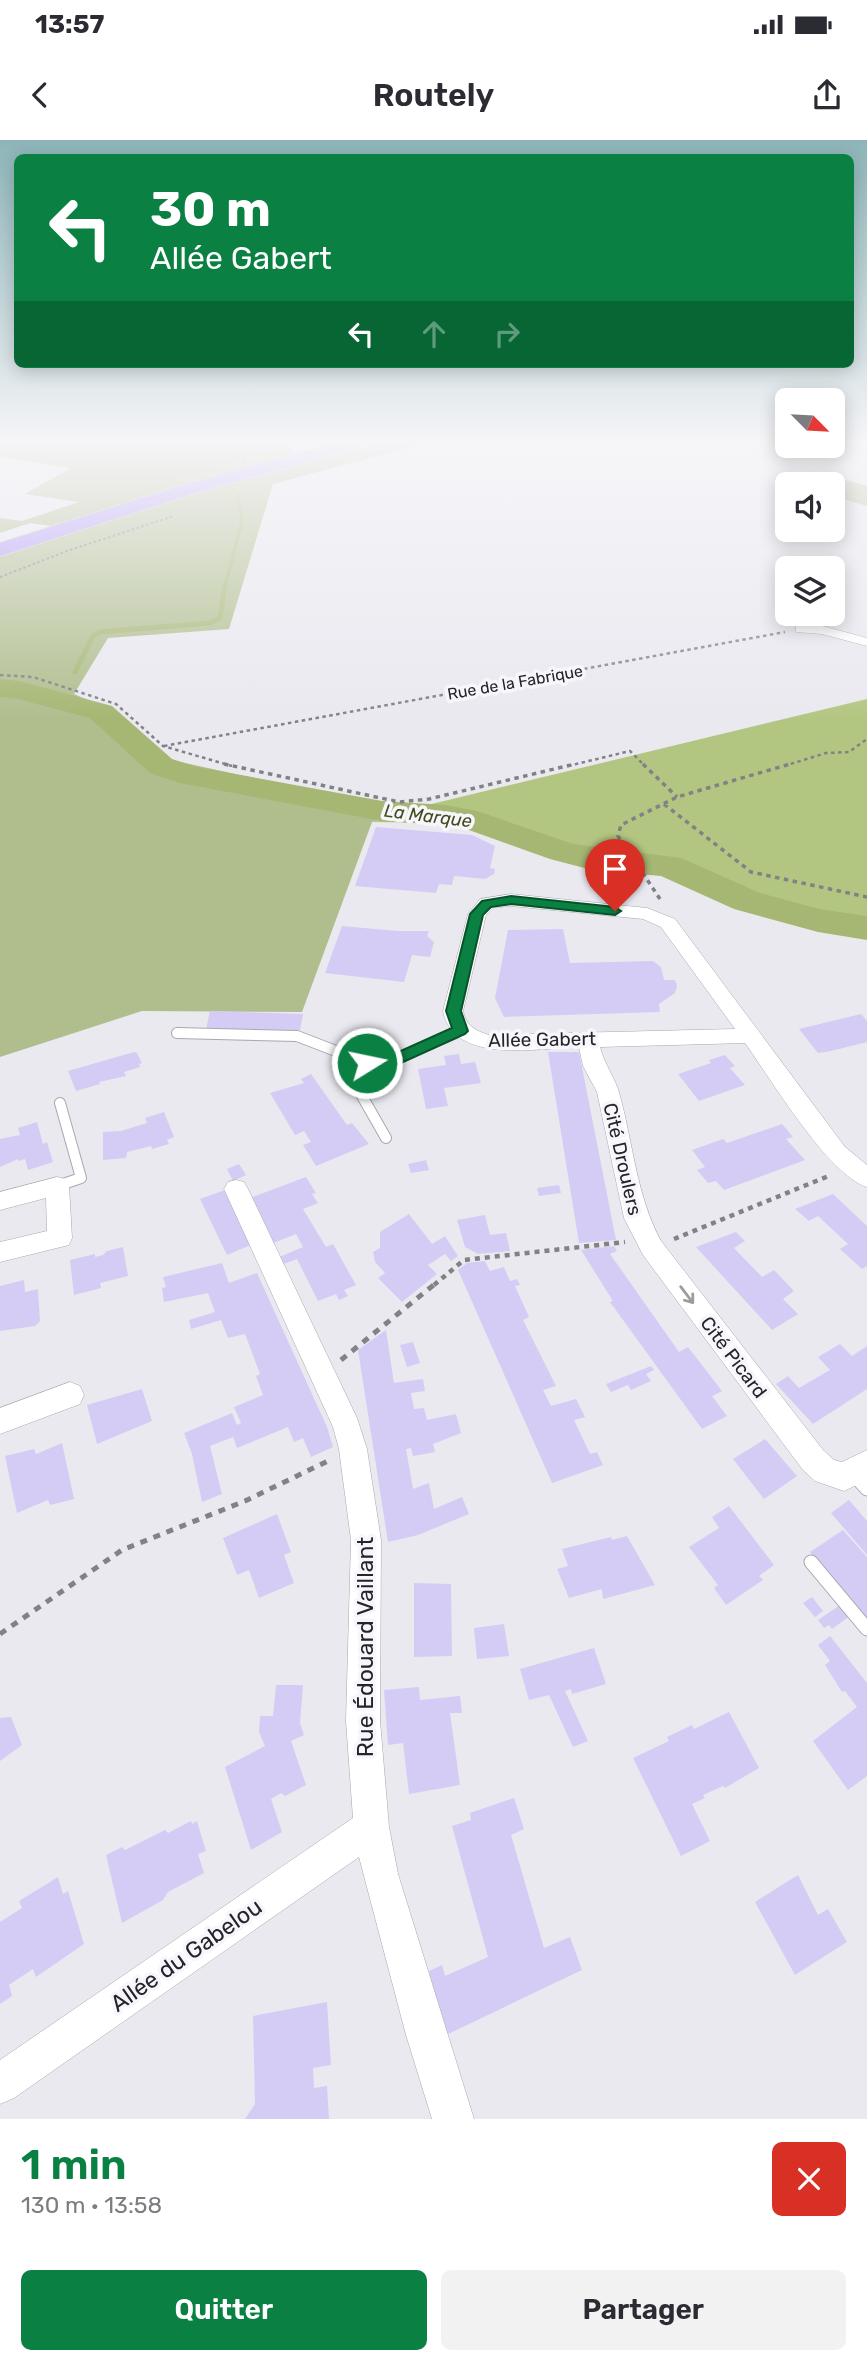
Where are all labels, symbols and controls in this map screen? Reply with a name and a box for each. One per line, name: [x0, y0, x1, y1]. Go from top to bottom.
text: 13:57: [35, 9, 104, 40]
icon: back: [21, 76, 59, 114]
text: Routely: [373, 76, 494, 114]
icon: share: [808, 76, 846, 114]
text: 30 m: [150, 180, 271, 238]
icon: left: [35, 182, 126, 273]
text: Allée Gabert: [150, 239, 332, 277]
icon: left: [342, 315, 380, 353]
icon: ahead: [415, 315, 453, 353]
icon: right: [488, 315, 526, 353]
north arrow: [775, 388, 845, 458]
map controls: [775, 388, 845, 626]
button: sound: [775, 472, 845, 542]
button: layers: [775, 556, 845, 626]
street label: Rue de la Fabrique: [446, 661, 584, 704]
water label: La Marque: [383, 800, 473, 832]
pin: [585, 839, 645, 911]
icon: arrive: [596, 850, 634, 888]
position arrow: [330, 1026, 404, 1100]
street label: Allée Gabert: [488, 1027, 597, 1052]
street label: Cité Droulers: [598, 1101, 647, 1218]
one-way arrow: [679, 1285, 694, 1304]
street label: Cité Picard: [696, 1312, 772, 1403]
street label: Rue Édouard Vaillant: [351, 1537, 379, 1757]
street label: Allée du Gabelou: [105, 1892, 267, 2018]
text: 1 min: [21, 2140, 127, 2190]
button: close: [772, 2142, 846, 2216]
text: 130 m · 13:58: [21, 2191, 162, 2219]
button: Quitter: [21, 2270, 427, 2350]
button: Partager: [441, 2270, 846, 2350]

